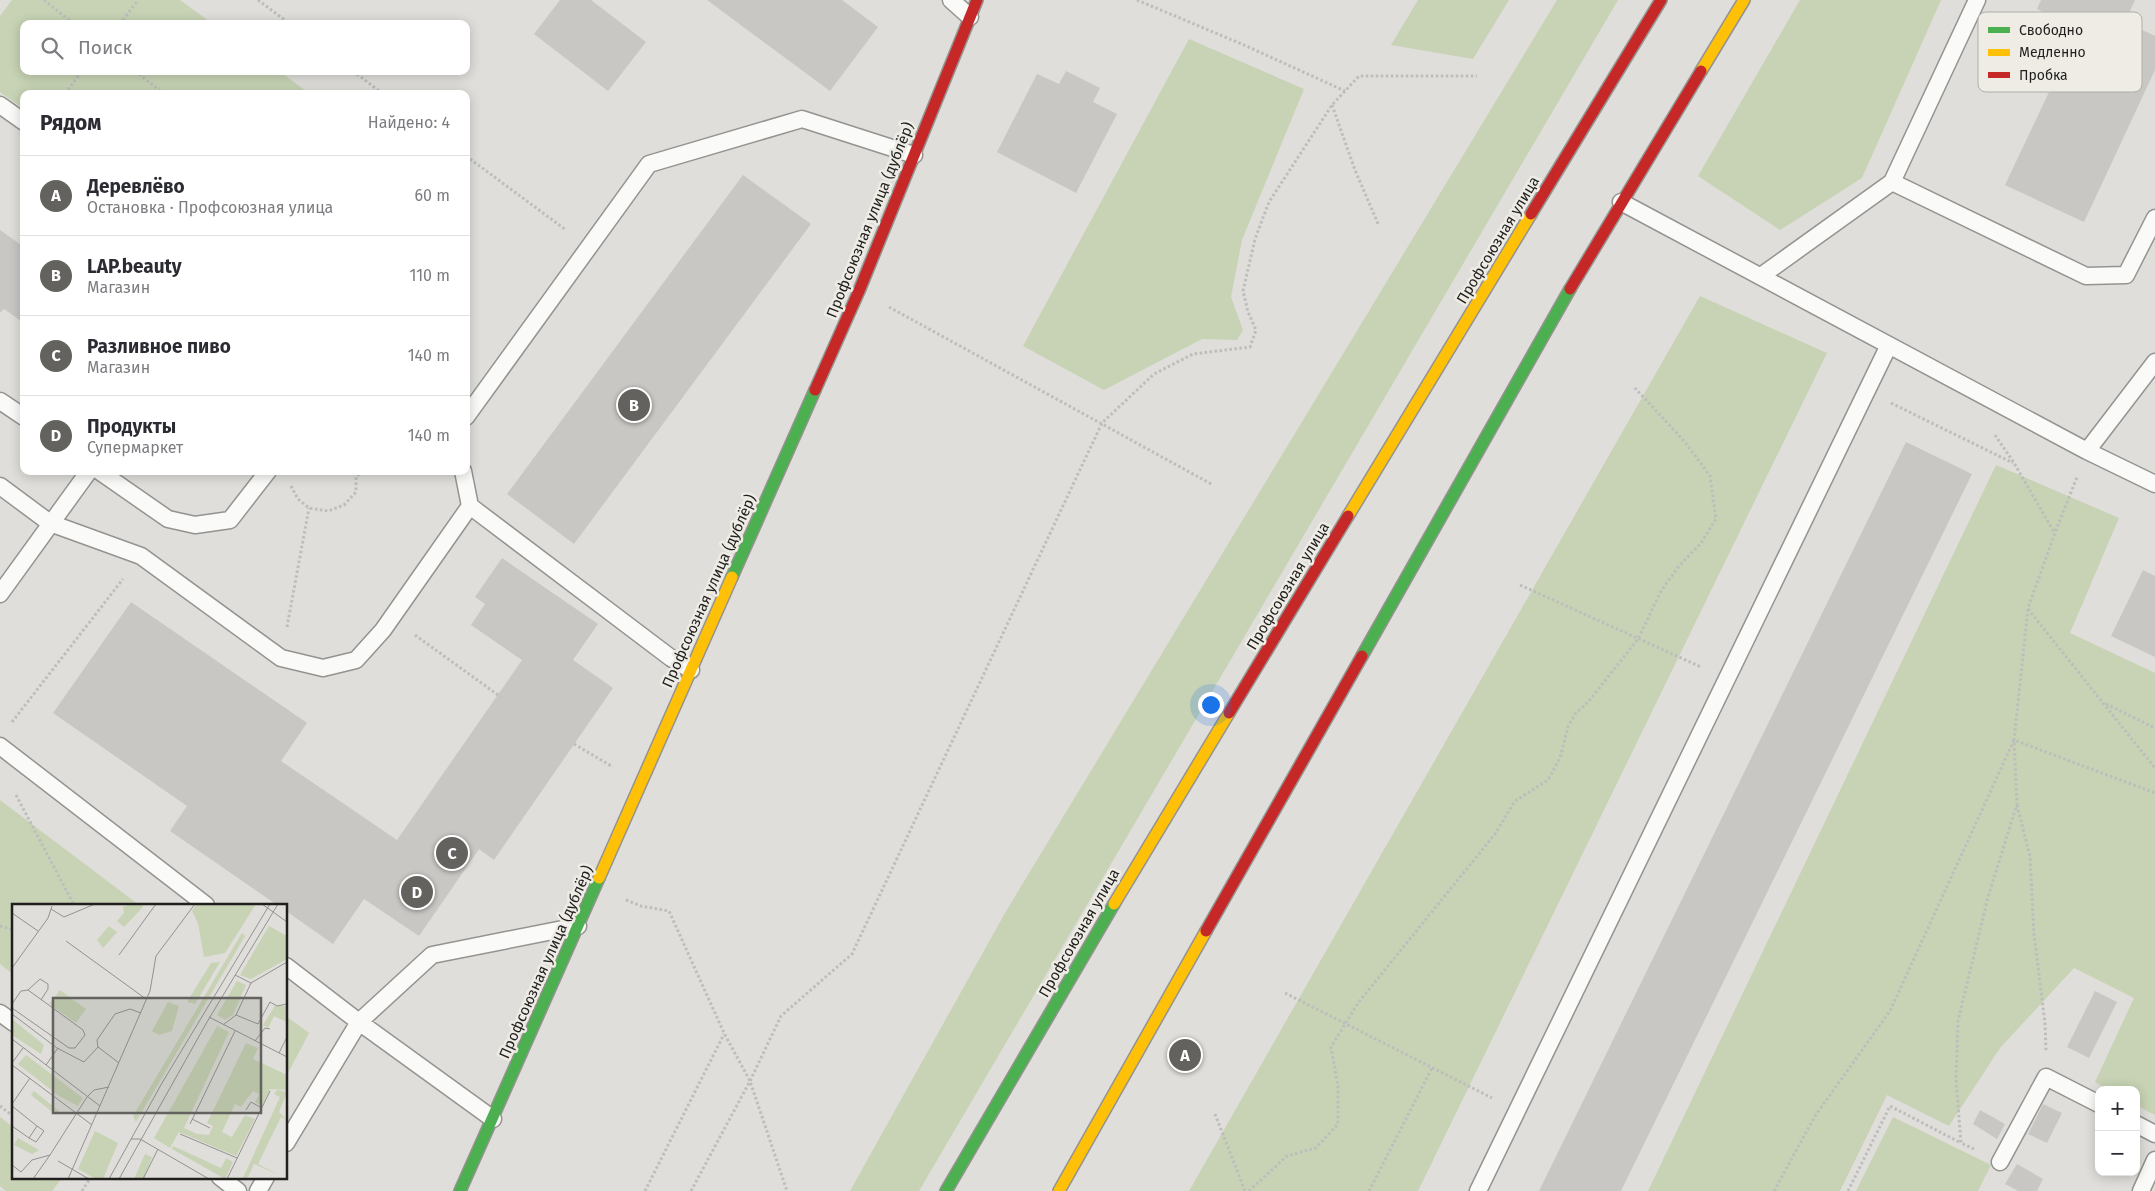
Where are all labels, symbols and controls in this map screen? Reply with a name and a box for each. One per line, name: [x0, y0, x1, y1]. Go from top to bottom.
legend: [1978, 12, 2142, 92]
search box: [20, 20, 470, 75]
text: Свободно: [2019, 22, 2083, 39]
icon: search: [38, 34, 66, 62]
text: Поиск: [78, 36, 132, 59]
text: Медленно: [2019, 44, 2086, 61]
text: Пробка: [2019, 67, 2068, 84]
text: Рядом: [40, 110, 101, 136]
text: Найдено: 4: [368, 113, 450, 132]
street label: Профсоюзная улица (дублёр): [822, 119, 918, 320]
street label: Профсоюзная улица: [1453, 173, 1543, 307]
text: Деревлёво: [87, 175, 185, 198]
text: A: [51, 186, 61, 205]
text: 60 m: [415, 186, 450, 205]
text: Остановка · Профсоюзная улица: [87, 198, 333, 217]
text: LAP.beauty: [87, 255, 182, 278]
text: B: [51, 266, 61, 285]
text: 110 m: [409, 266, 450, 285]
text: Магазин: [87, 278, 150, 297]
text: Разливное пиво: [87, 335, 231, 358]
text: C: [51, 346, 61, 365]
text: 140 m: [408, 346, 450, 365]
text: Магазин: [87, 358, 150, 377]
pin: B: [618, 386, 650, 424]
text: Продукты: [87, 415, 176, 438]
text: D: [51, 426, 61, 445]
text: 140 m: [408, 426, 450, 445]
text: Супермаркет: [87, 438, 183, 457]
street label: Профсоюзная улица (дублёр): [658, 492, 760, 690]
street label: Профсоюзная улица: [1243, 519, 1333, 653]
your location: [1198, 692, 1224, 718]
pin: C: [436, 834, 468, 872]
street label: Профсоюзная улица (дублёр): [495, 863, 597, 1061]
street label: Профсоюзная улица: [1035, 865, 1123, 1001]
pin: D: [401, 873, 433, 911]
inset map: [12, 904, 288, 1178]
pin: A: [1169, 1036, 1201, 1074]
map controls: [2095, 1086, 2140, 1176]
button: +: [2095, 1086, 2140, 1131]
button: −: [2095, 1131, 2140, 1176]

